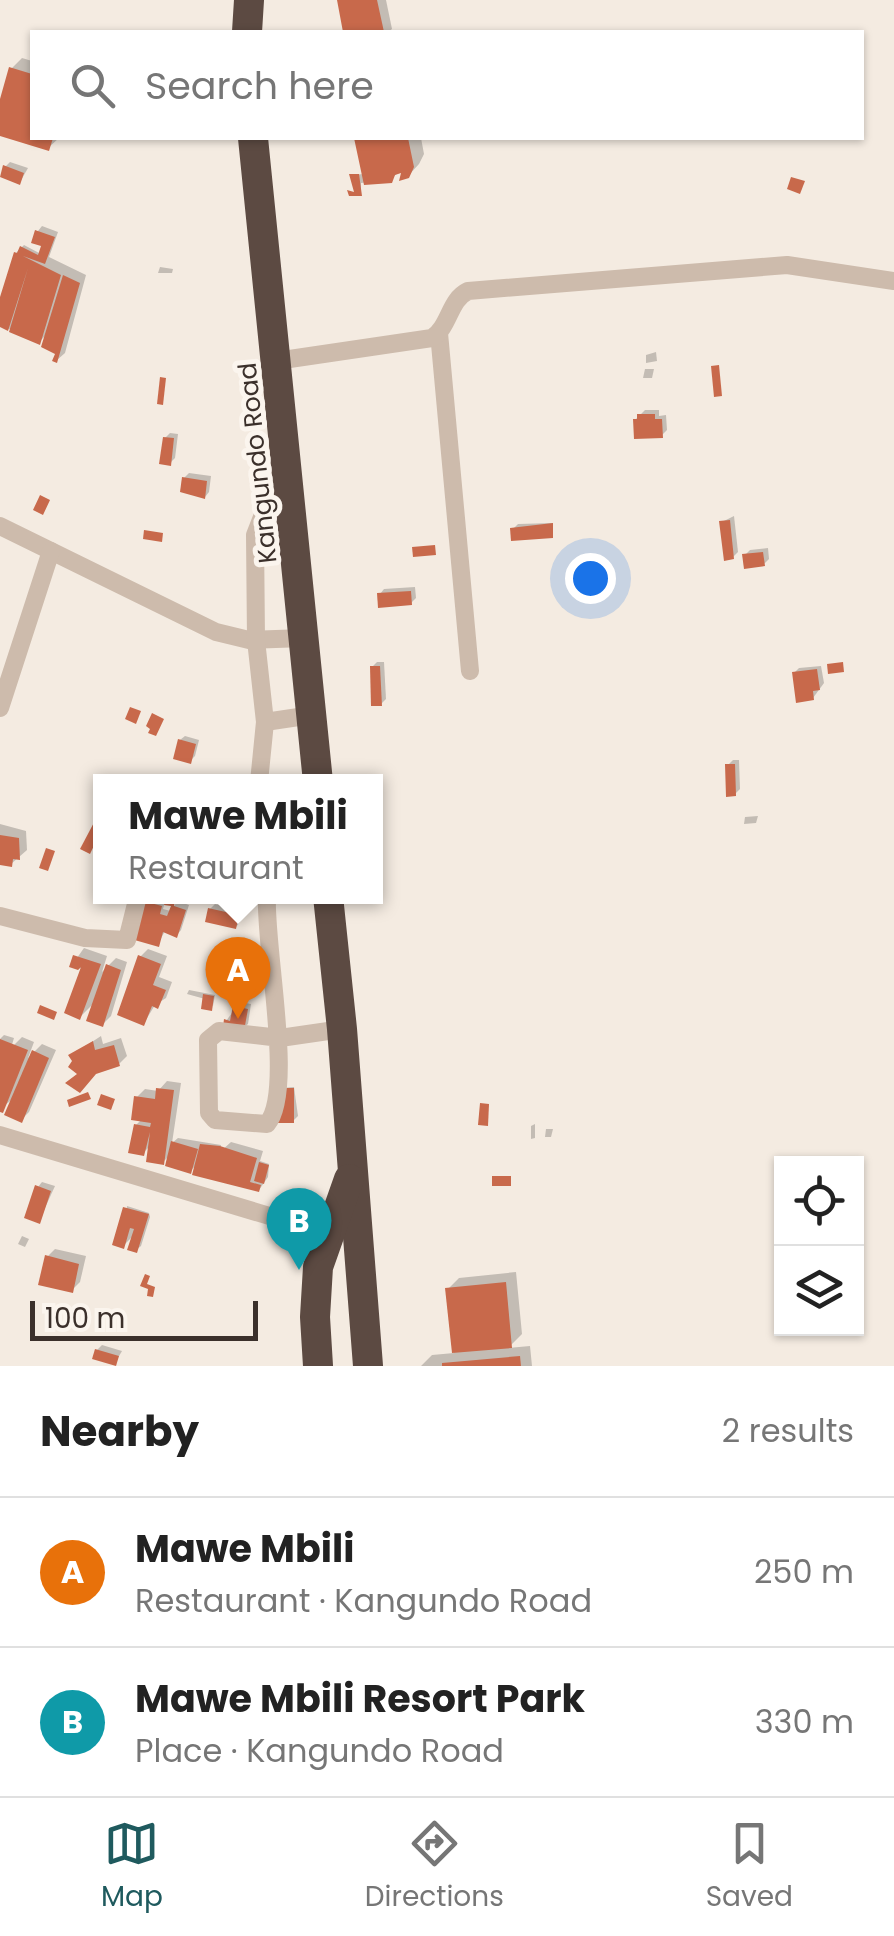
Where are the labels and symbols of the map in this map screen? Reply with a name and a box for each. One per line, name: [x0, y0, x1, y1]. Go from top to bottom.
street label: Kangundo Road: [230, 361, 285, 565]
your location: [565, 553, 616, 604]
pin: A: [206, 936, 270, 1019]
pin: B: [266, 1188, 332, 1270]
scale bar: [30, 1296, 258, 1340]

